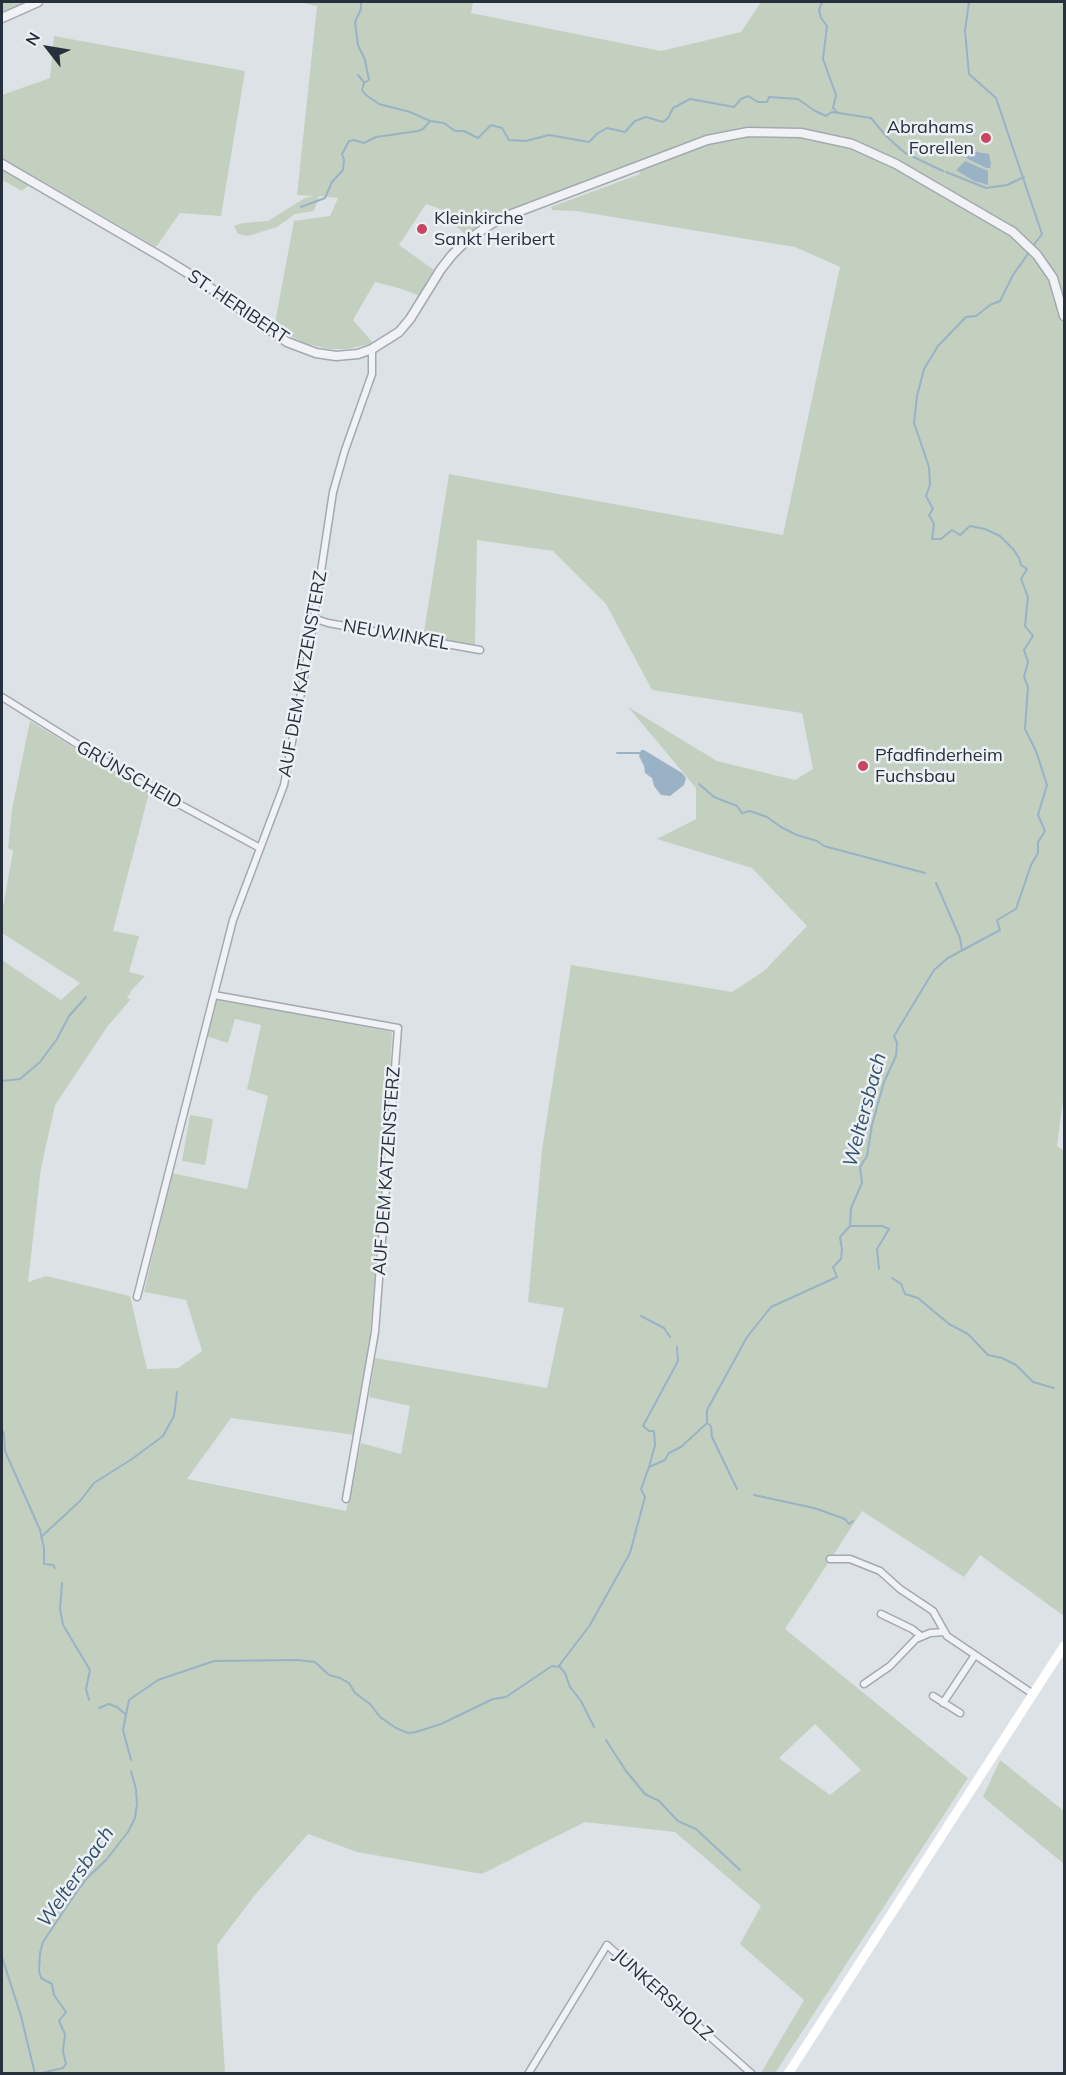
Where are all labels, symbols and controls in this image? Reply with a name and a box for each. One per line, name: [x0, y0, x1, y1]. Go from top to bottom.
north arrow: [18, 18, 78, 78]
text: N: [21, 28, 44, 49]
place label: Abrahams Forellen: [887, 117, 974, 160]
marker: Abrahams Forellen: [979, 131, 993, 145]
place label: Kleinkirche Sankt Heribert: [434, 208, 555, 250]
marker: Kleinkirche Sankt Heribert: [415, 222, 429, 236]
street label: ST. HERIBERT: [184, 265, 292, 349]
street label: AUF DEM KATZENSTERZ: [274, 569, 332, 779]
street label: NEUWINKEL: [341, 615, 451, 655]
street label: GRÜNSCHEID: [72, 736, 186, 814]
place label: Pfadfinderheim Fuchsbau: [875, 745, 1003, 788]
marker: Pfadfinderheim Fuchsbau: [856, 759, 870, 773]
water label: Weltersbach: [838, 1050, 892, 1170]
street label: AUF DEM KATZENSTERZ: [369, 1066, 405, 1276]
water label: Weltersbach: [33, 1822, 119, 1932]
street label: JUNKERSHOLZ: [609, 1945, 717, 2045]

